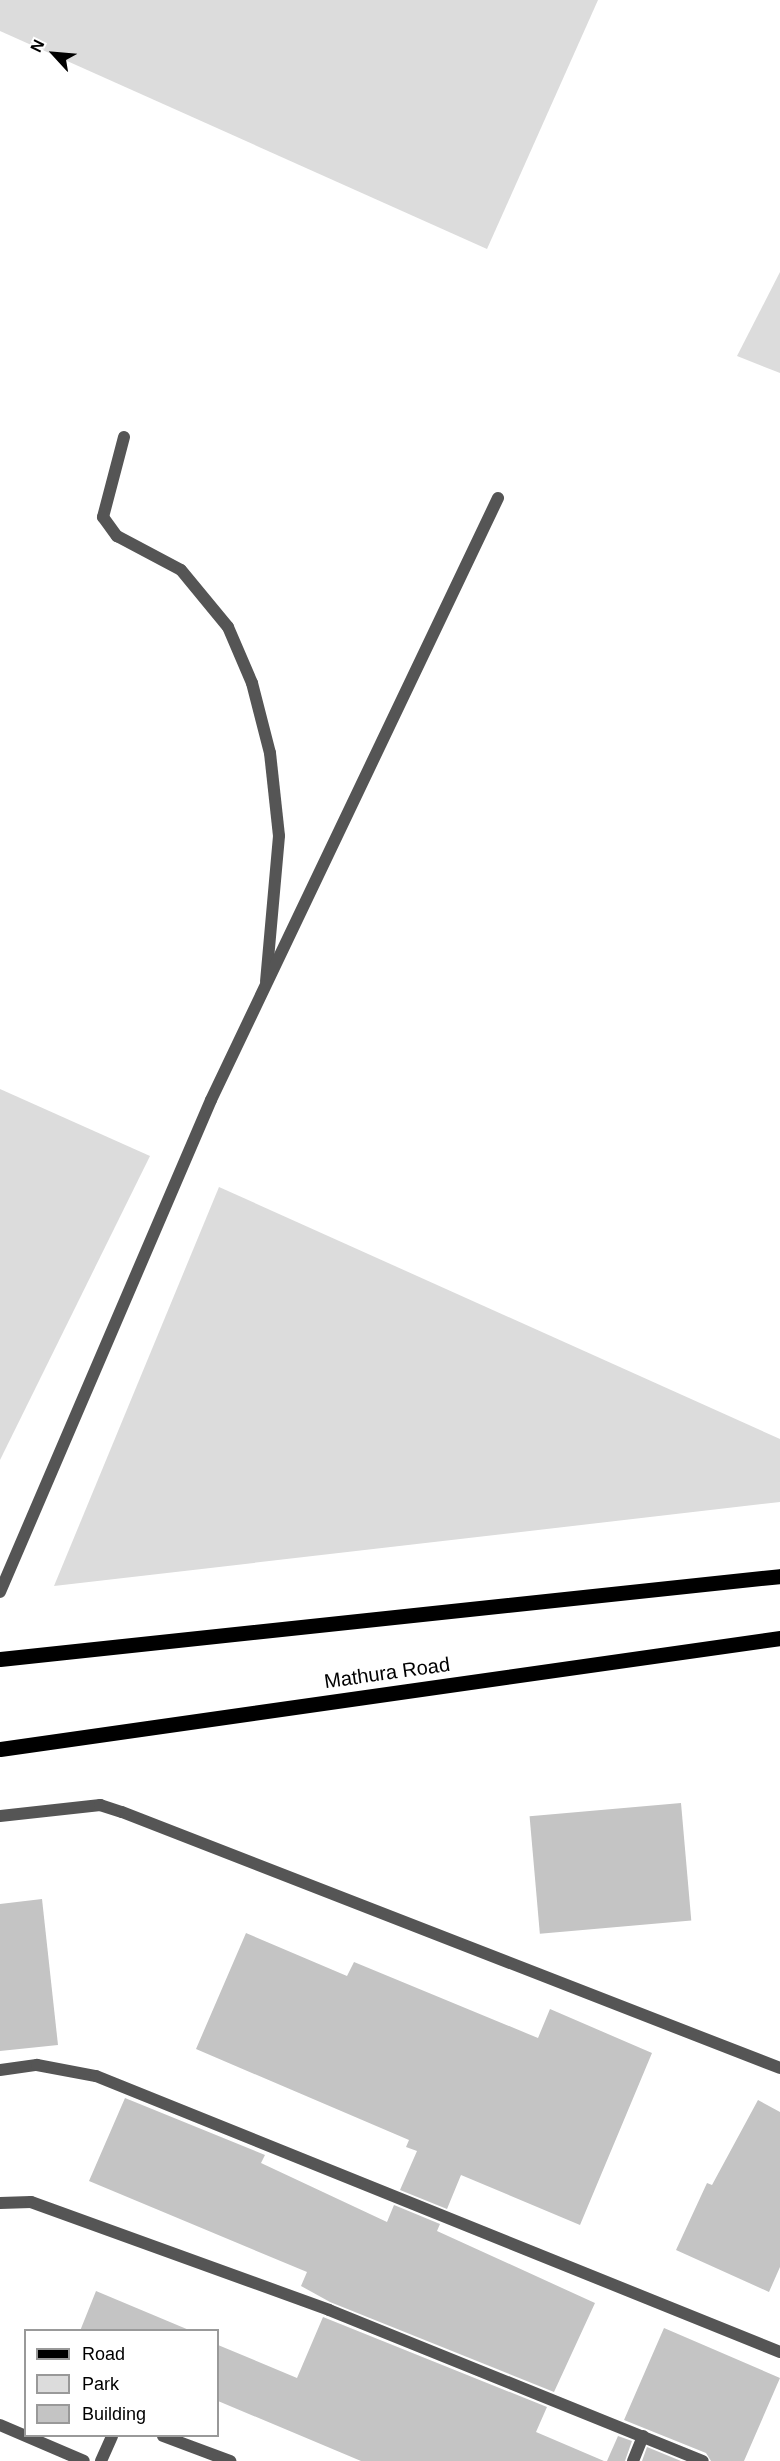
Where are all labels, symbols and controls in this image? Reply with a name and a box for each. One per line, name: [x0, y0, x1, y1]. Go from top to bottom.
north arrow: [24, 24, 84, 84]
text: N: [27, 37, 48, 55]
street label: Mathura Road: [323, 1652, 451, 1694]
legend: [24, 2329, 219, 2437]
text: Road: [82, 2344, 125, 2364]
text: Park: [82, 2374, 119, 2394]
text: Building: [82, 2404, 146, 2424]

